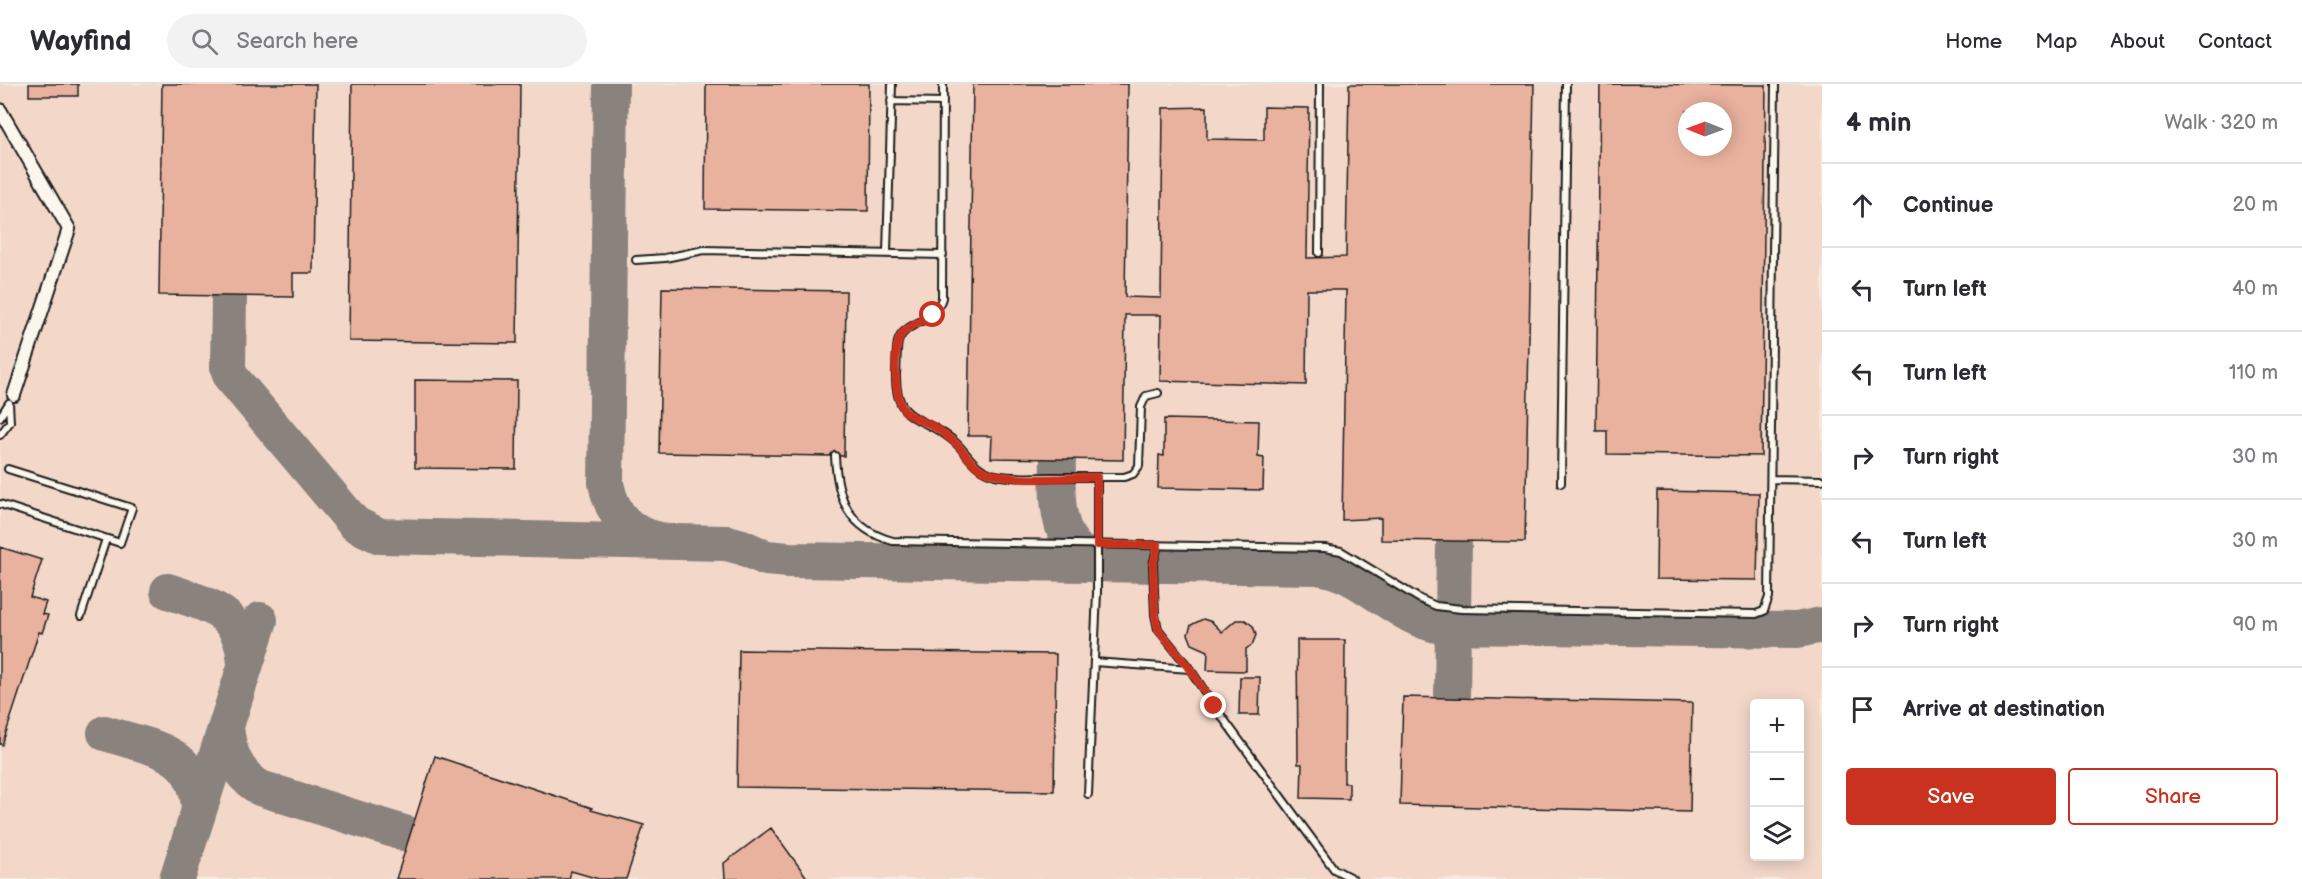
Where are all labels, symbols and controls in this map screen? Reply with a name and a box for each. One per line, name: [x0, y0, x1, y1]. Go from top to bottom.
search box: [167, 14, 587, 68]
text: Wayfind: [30, 25, 131, 58]
icon: search: [188, 25, 221, 58]
text: Search here: [236, 28, 358, 55]
text: Home: [1945, 29, 2002, 54]
text: Map: [2035, 29, 2077, 54]
text: About: [2110, 29, 2165, 54]
text: Contact: [2198, 29, 2272, 54]
north arrow: [1678, 102, 1732, 156]
text: 4 min: [1846, 108, 1911, 139]
text: Walk · 320 m: [2164, 111, 2278, 135]
icon: ahead: [1846, 189, 1879, 222]
text: Continue: [1903, 192, 1993, 219]
text: 20 m: [2233, 193, 2278, 217]
icon: left: [1846, 273, 1879, 306]
text: Turn left: [1903, 276, 1987, 303]
text: 40 m: [2232, 277, 2278, 301]
route start: [919, 301, 945, 327]
icon: left: [1846, 357, 1879, 390]
text: Turn left: [1903, 360, 1987, 387]
text: 110 m: [2229, 361, 2278, 385]
icon: right: [1846, 441, 1879, 474]
text: Turn right: [1903, 444, 1999, 471]
text: 30 m: [2232, 445, 2278, 469]
icon: left: [1846, 525, 1879, 558]
text: Turn left: [1903, 528, 1987, 555]
text: 30 m: [2232, 529, 2278, 553]
icon: right: [1846, 609, 1879, 642]
text: Turn right: [1903, 612, 1999, 639]
text: 90 m: [2233, 613, 2278, 637]
route end: [1200, 692, 1226, 718]
icon: arrive: [1846, 693, 1879, 726]
text: Arrive at destination: [1903, 696, 2105, 723]
map controls: [1750, 699, 1804, 861]
button: +: [1750, 699, 1804, 753]
button: −: [1750, 753, 1804, 807]
button: Save: [1846, 768, 2056, 825]
button: Share: [2068, 768, 2278, 825]
button: layers: [1750, 807, 1804, 861]

